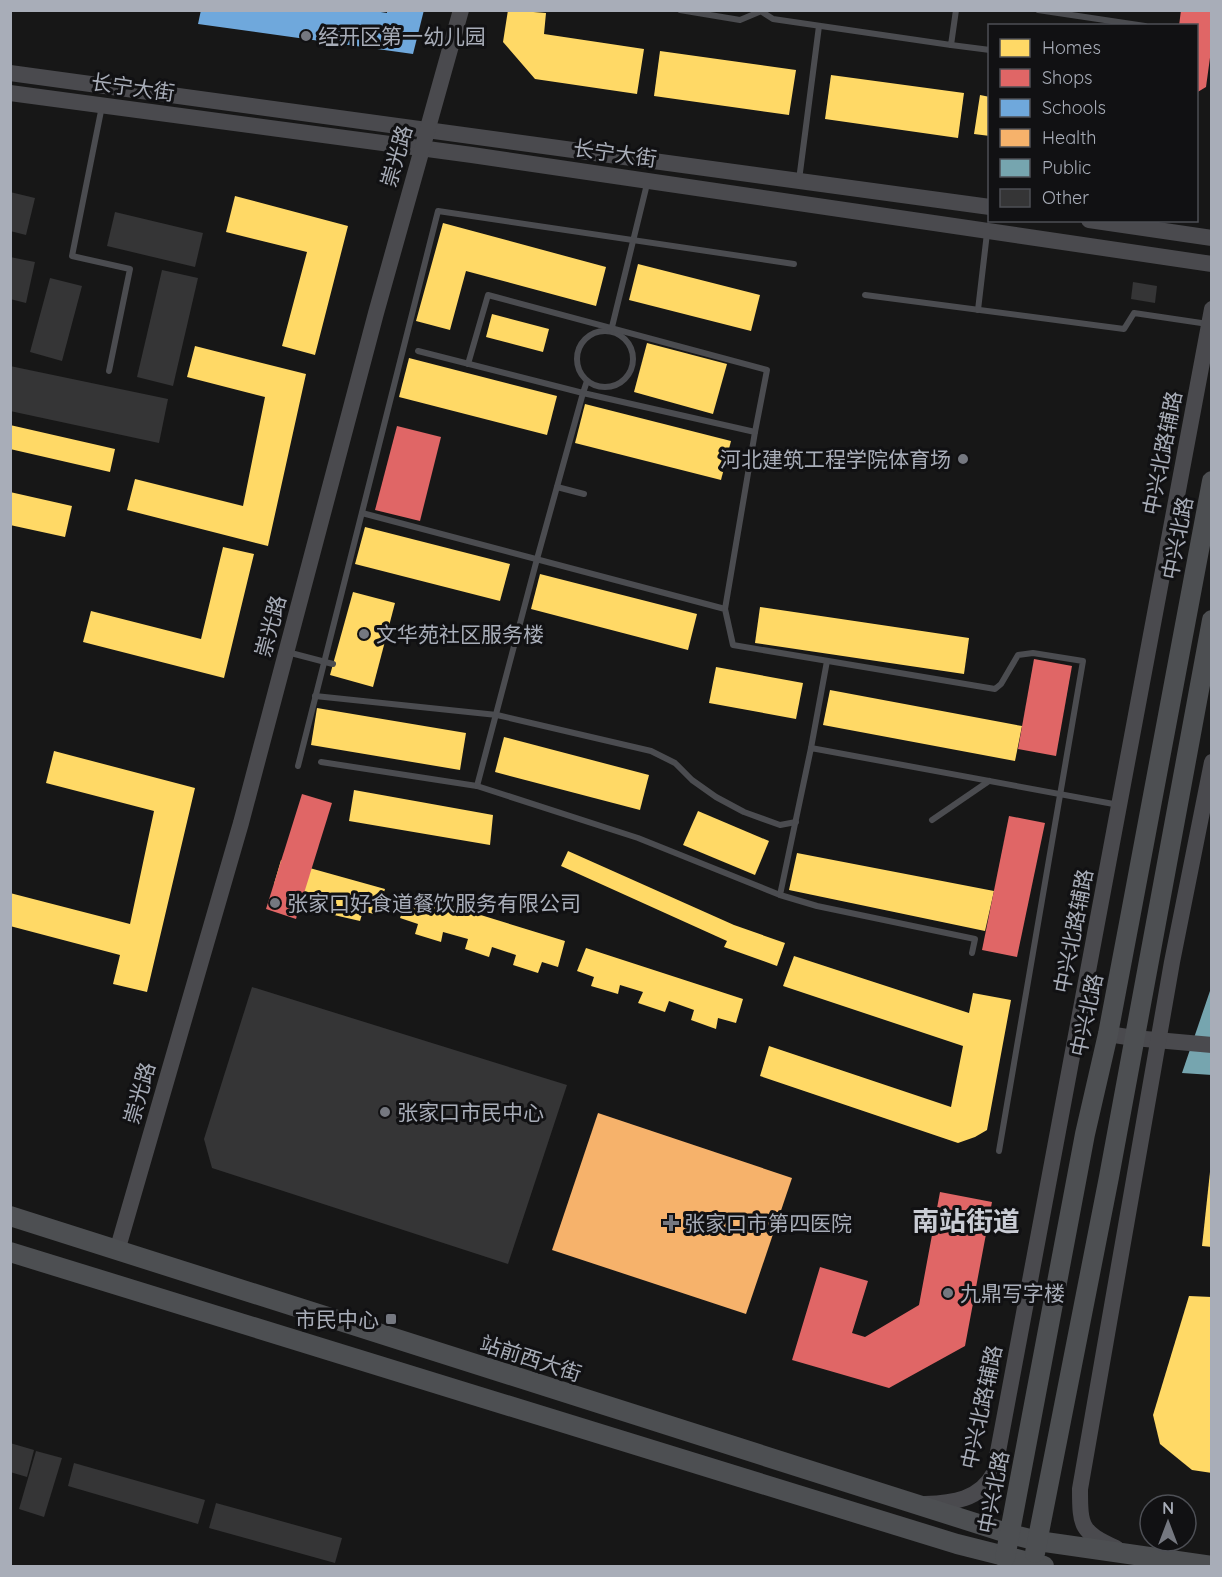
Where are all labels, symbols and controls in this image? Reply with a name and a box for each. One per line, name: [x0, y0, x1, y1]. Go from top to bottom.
place label: 经开区第一幼儿园: [318, 23, 486, 49]
legend: [988, 24, 1198, 222]
marker: 经开区第一幼儿园: [299, 29, 313, 43]
text: Homes: [1042, 36, 1101, 59]
text: Shops: [1042, 66, 1093, 89]
street label: 长宁大街: [90, 68, 176, 106]
text: Schools: [1042, 96, 1106, 119]
street label: 崇光路: [375, 122, 417, 190]
text: Health: [1042, 126, 1097, 149]
street label: 长宁大街: [572, 134, 658, 172]
text: Public: [1042, 156, 1091, 179]
text: Other: [1042, 186, 1089, 209]
street label: 中兴北路辅路: [1137, 389, 1187, 517]
place label: 河北建筑工程学院体育场: [720, 446, 951, 472]
marker: 河北建筑工程学院体育场: [956, 452, 970, 466]
street label: 中兴北路: [1156, 494, 1198, 582]
street label: 崇光路: [249, 592, 291, 660]
place label: 文华苑社区服务楼: [376, 621, 544, 647]
marker: 文华苑社区服务楼: [357, 627, 371, 641]
street label: 中兴北路辅路: [1048, 867, 1098, 995]
place label: 张家口好食道餐饮服务有限公司: [287, 890, 581, 916]
marker: 张家口好食道餐饮服务有限公司: [268, 896, 282, 910]
street label: 中兴北路: [1065, 971, 1107, 1059]
street label: 崇光路: [118, 1059, 160, 1127]
place label: 张家口市民中心: [397, 1099, 544, 1125]
marker: 张家口市民中心: [378, 1105, 392, 1119]
district label: 南站街道: [912, 1204, 1020, 1238]
place label: 张家口市第四医院: [684, 1210, 852, 1236]
marker: 张家口市第四医院: [662, 1214, 680, 1232]
place label: 九鼎写字楼: [960, 1280, 1065, 1306]
marker: 九鼎写字楼: [941, 1286, 955, 1300]
place label: 市民中心: [295, 1306, 379, 1332]
marker: 市民中心: [384, 1312, 398, 1326]
street label: 站前西大街: [477, 1329, 585, 1387]
street label: 中兴北路辅路: [955, 1343, 1007, 1471]
street label: 中兴北路: [972, 1448, 1014, 1536]
north arrow: [1138, 1493, 1198, 1553]
text: N: [1162, 1498, 1174, 1518]

